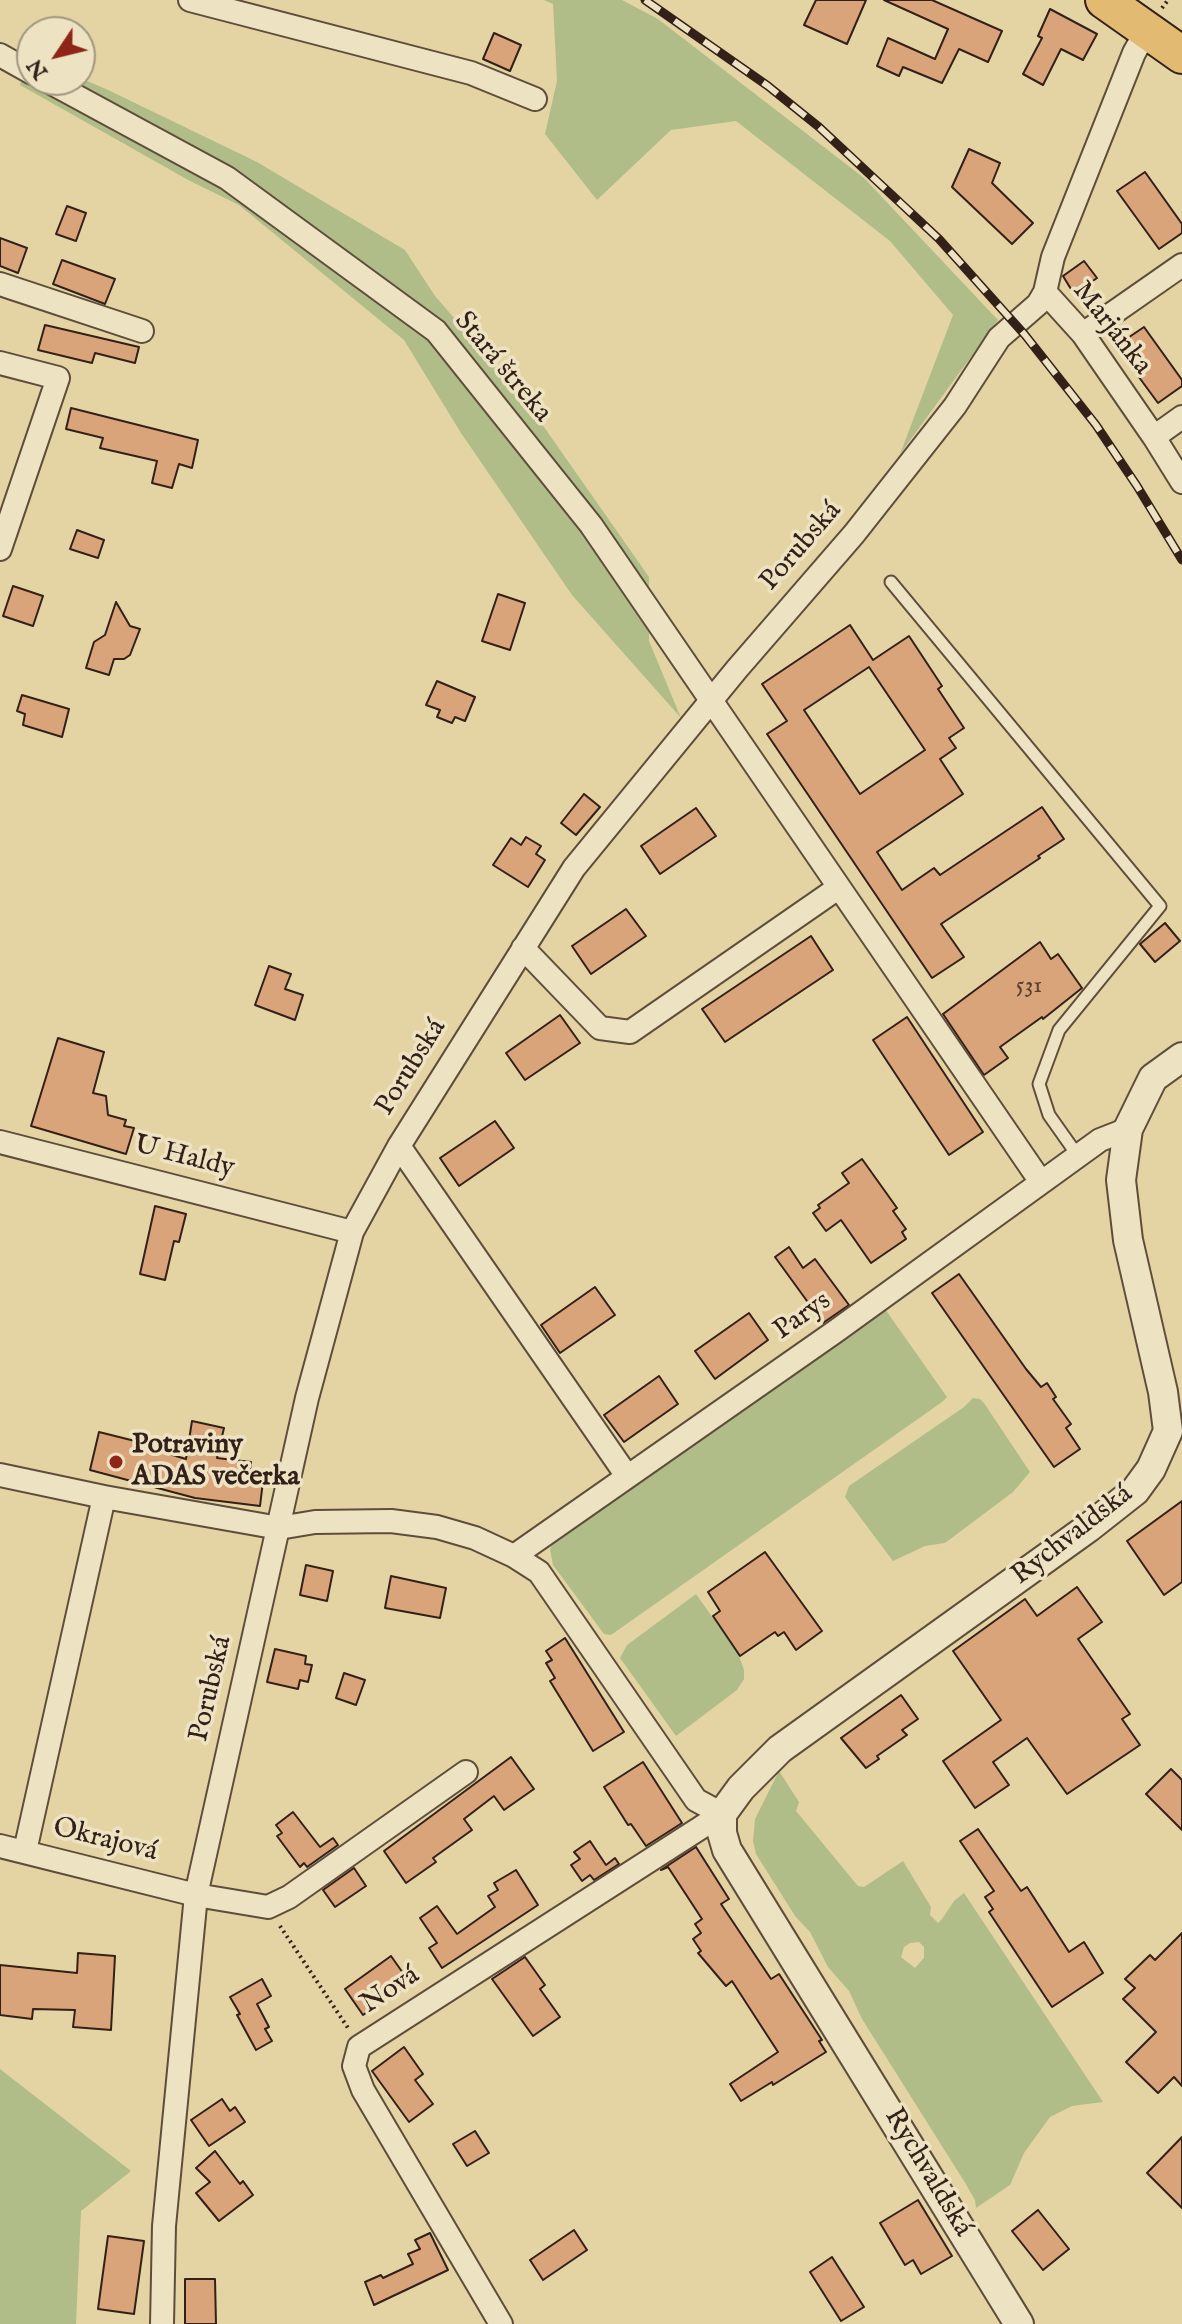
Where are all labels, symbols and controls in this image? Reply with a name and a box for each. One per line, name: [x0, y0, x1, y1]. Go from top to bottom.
north arrow: [16, 16, 96, 96]
text: N: [21, 53, 55, 84]
street label: Marjánka: [1064, 276, 1158, 382]
street label: Stará štreka: [446, 306, 558, 430]
street label: Porubská: [754, 495, 850, 599]
house number: 531: [1016, 973, 1042, 1001]
street label: Porubská: [369, 1014, 455, 1122]
street label: U Haldy: [130, 1129, 238, 1187]
street label: Parys: [768, 1285, 838, 1349]
place label: Potraviny ADAS večerka: [132, 1429, 299, 1495]
marker: Potraviny ADAS večerka: [107, 1453, 125, 1471]
street label: Rychvaldská: [1006, 1478, 1140, 1594]
street label: Porubská: [184, 1633, 240, 1745]
street label: Okrajová: [49, 1812, 161, 1870]
street label: Nová: [356, 1960, 426, 2022]
street label: Rychvaldská: [876, 2103, 978, 2243]

